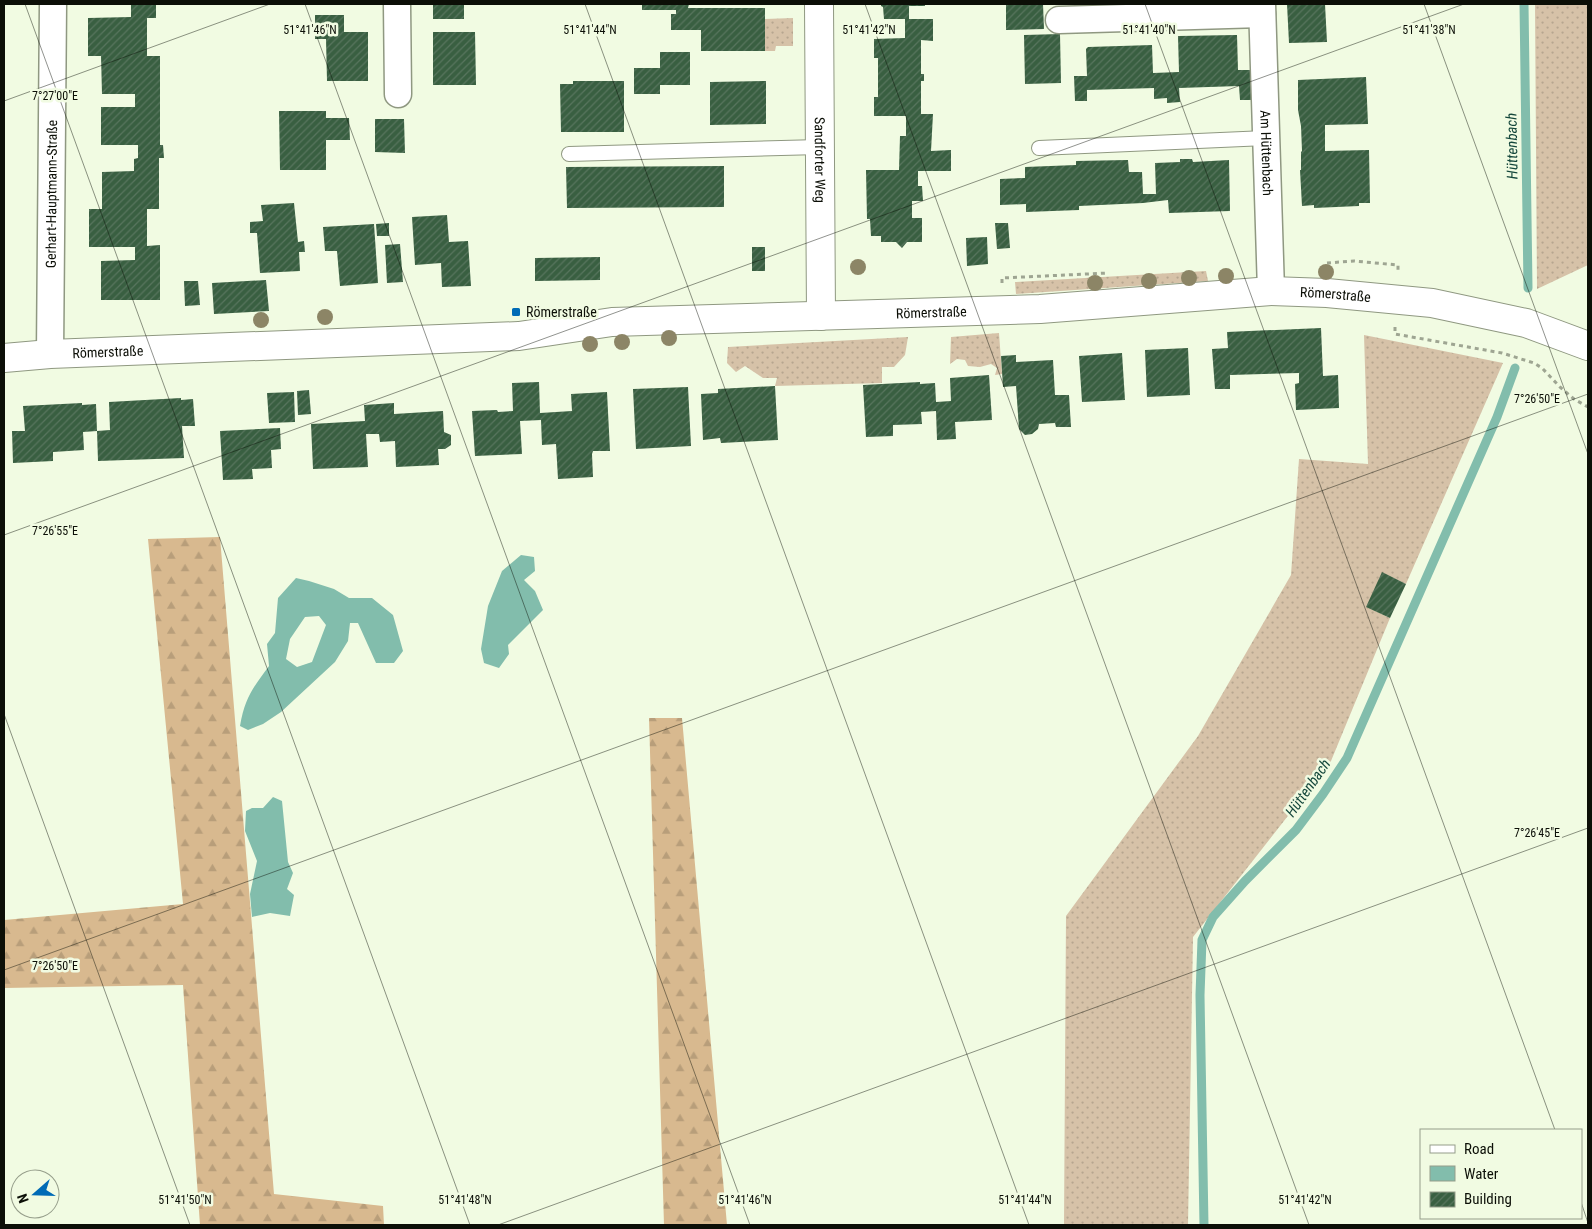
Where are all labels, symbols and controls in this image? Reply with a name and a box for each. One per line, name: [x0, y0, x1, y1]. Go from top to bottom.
text: 51°41'46"N: [283, 23, 337, 37]
text: 51°41'44"N: [563, 23, 617, 37]
text: 51°41'42"N: [842, 23, 896, 37]
text: 51°41'40"N: [1122, 23, 1176, 37]
text: 51°41'38"N: [1402, 23, 1456, 37]
text: 7°27'00"E: [32, 89, 78, 103]
street label: Am Hüttenbach: [1257, 110, 1276, 196]
water label: Hüttenbach: [1502, 113, 1522, 179]
street label: Sandforter Weg: [812, 117, 828, 203]
street label: Gerhart-Hauptmann-Straße: [43, 119, 60, 268]
street label: Römerstraße: [1300, 284, 1372, 305]
street label: Römerstraße: [896, 303, 967, 321]
place label: Römerstraße: [526, 304, 597, 320]
marker: Römerstraße: [510, 306, 522, 318]
street label: Römerstraße: [72, 342, 144, 361]
text: 7°26'50"E: [1514, 392, 1560, 406]
text: 7°26'55"E: [32, 524, 78, 538]
water label: Hüttenbach: [1282, 756, 1334, 820]
text: 7°26'45"E: [1514, 826, 1560, 840]
text: 7°26'50"E: [32, 959, 78, 973]
legend: [1420, 1129, 1582, 1219]
text: Road: [1464, 1140, 1494, 1158]
text: Water: [1464, 1165, 1499, 1183]
north arrow: [10, 1169, 60, 1219]
text: Building: [1464, 1190, 1512, 1208]
text: N: [14, 1192, 32, 1205]
text: 51°41'50"N: [158, 1193, 212, 1207]
text: 51°41'48"N: [438, 1193, 492, 1207]
text: 51°41'46"N: [718, 1193, 772, 1207]
text: 51°41'44"N: [998, 1193, 1052, 1207]
text: 51°41'42"N: [1278, 1193, 1332, 1207]

